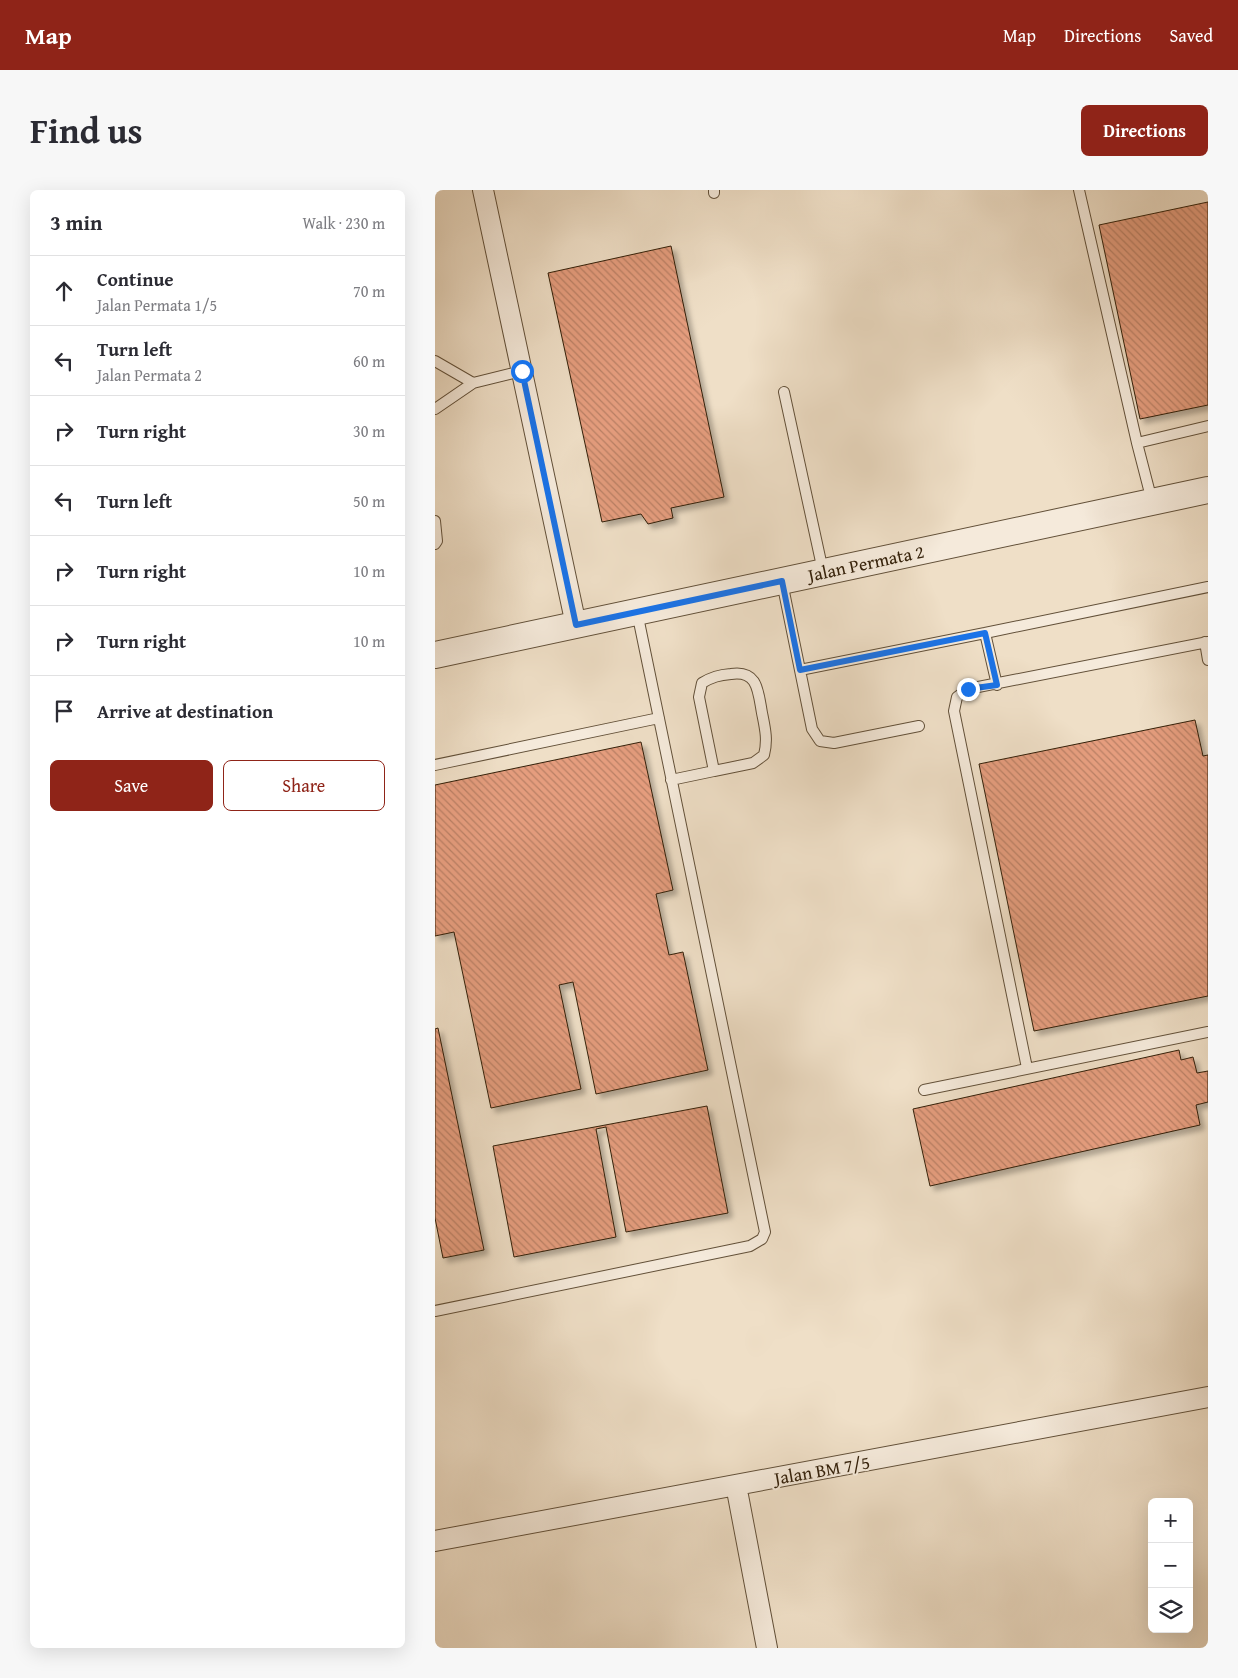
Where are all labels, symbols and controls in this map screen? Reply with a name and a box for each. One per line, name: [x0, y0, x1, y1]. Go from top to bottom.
text: Map: [25, 18, 72, 53]
text: Map: [1003, 22, 1036, 49]
text: Directions: [1064, 22, 1141, 49]
text: Saved: [1169, 22, 1213, 49]
text: Find us: [30, 105, 143, 156]
button: Directions: [1081, 105, 1208, 156]
text: 3 min: [50, 207, 102, 238]
text: Walk · 230 m: [302, 211, 385, 235]
text: Continue: [97, 265, 174, 293]
icon: ahead: [50, 277, 78, 305]
text: 70 m: [353, 279, 385, 303]
text: Jalan Permata 1/5: [97, 293, 217, 317]
text: Turn left: [97, 335, 172, 363]
icon: left: [50, 347, 78, 375]
text: 60 m: [353, 349, 385, 373]
route start: [511, 360, 534, 383]
text: Jalan Permata 2: [97, 363, 202, 387]
icon: right: [50, 417, 78, 445]
text: Turn right: [97, 417, 186, 445]
text: 30 m: [353, 419, 385, 443]
icon: left: [50, 487, 78, 515]
text: Turn left: [97, 487, 172, 515]
text: 50 m: [353, 489, 385, 513]
street label: Jalan Permata 2: [803, 538, 927, 589]
icon: right: [50, 557, 78, 585]
text: Turn right: [97, 557, 186, 585]
text: 10 m: [353, 559, 385, 583]
icon: right: [50, 627, 78, 655]
text: Turn right: [97, 627, 186, 655]
text: 10 m: [353, 629, 385, 653]
route end: [957, 678, 980, 701]
icon: arrive: [50, 697, 78, 725]
text: Arrive at destination: [97, 697, 273, 725]
button: Save: [50, 760, 213, 811]
button: Share: [223, 760, 385, 811]
street label: Jalan BM 7/5: [770, 1448, 872, 1492]
map controls: [1148, 1498, 1193, 1633]
button: +: [1148, 1498, 1193, 1543]
button: −: [1148, 1543, 1193, 1588]
button: layers: [1148, 1588, 1193, 1633]

